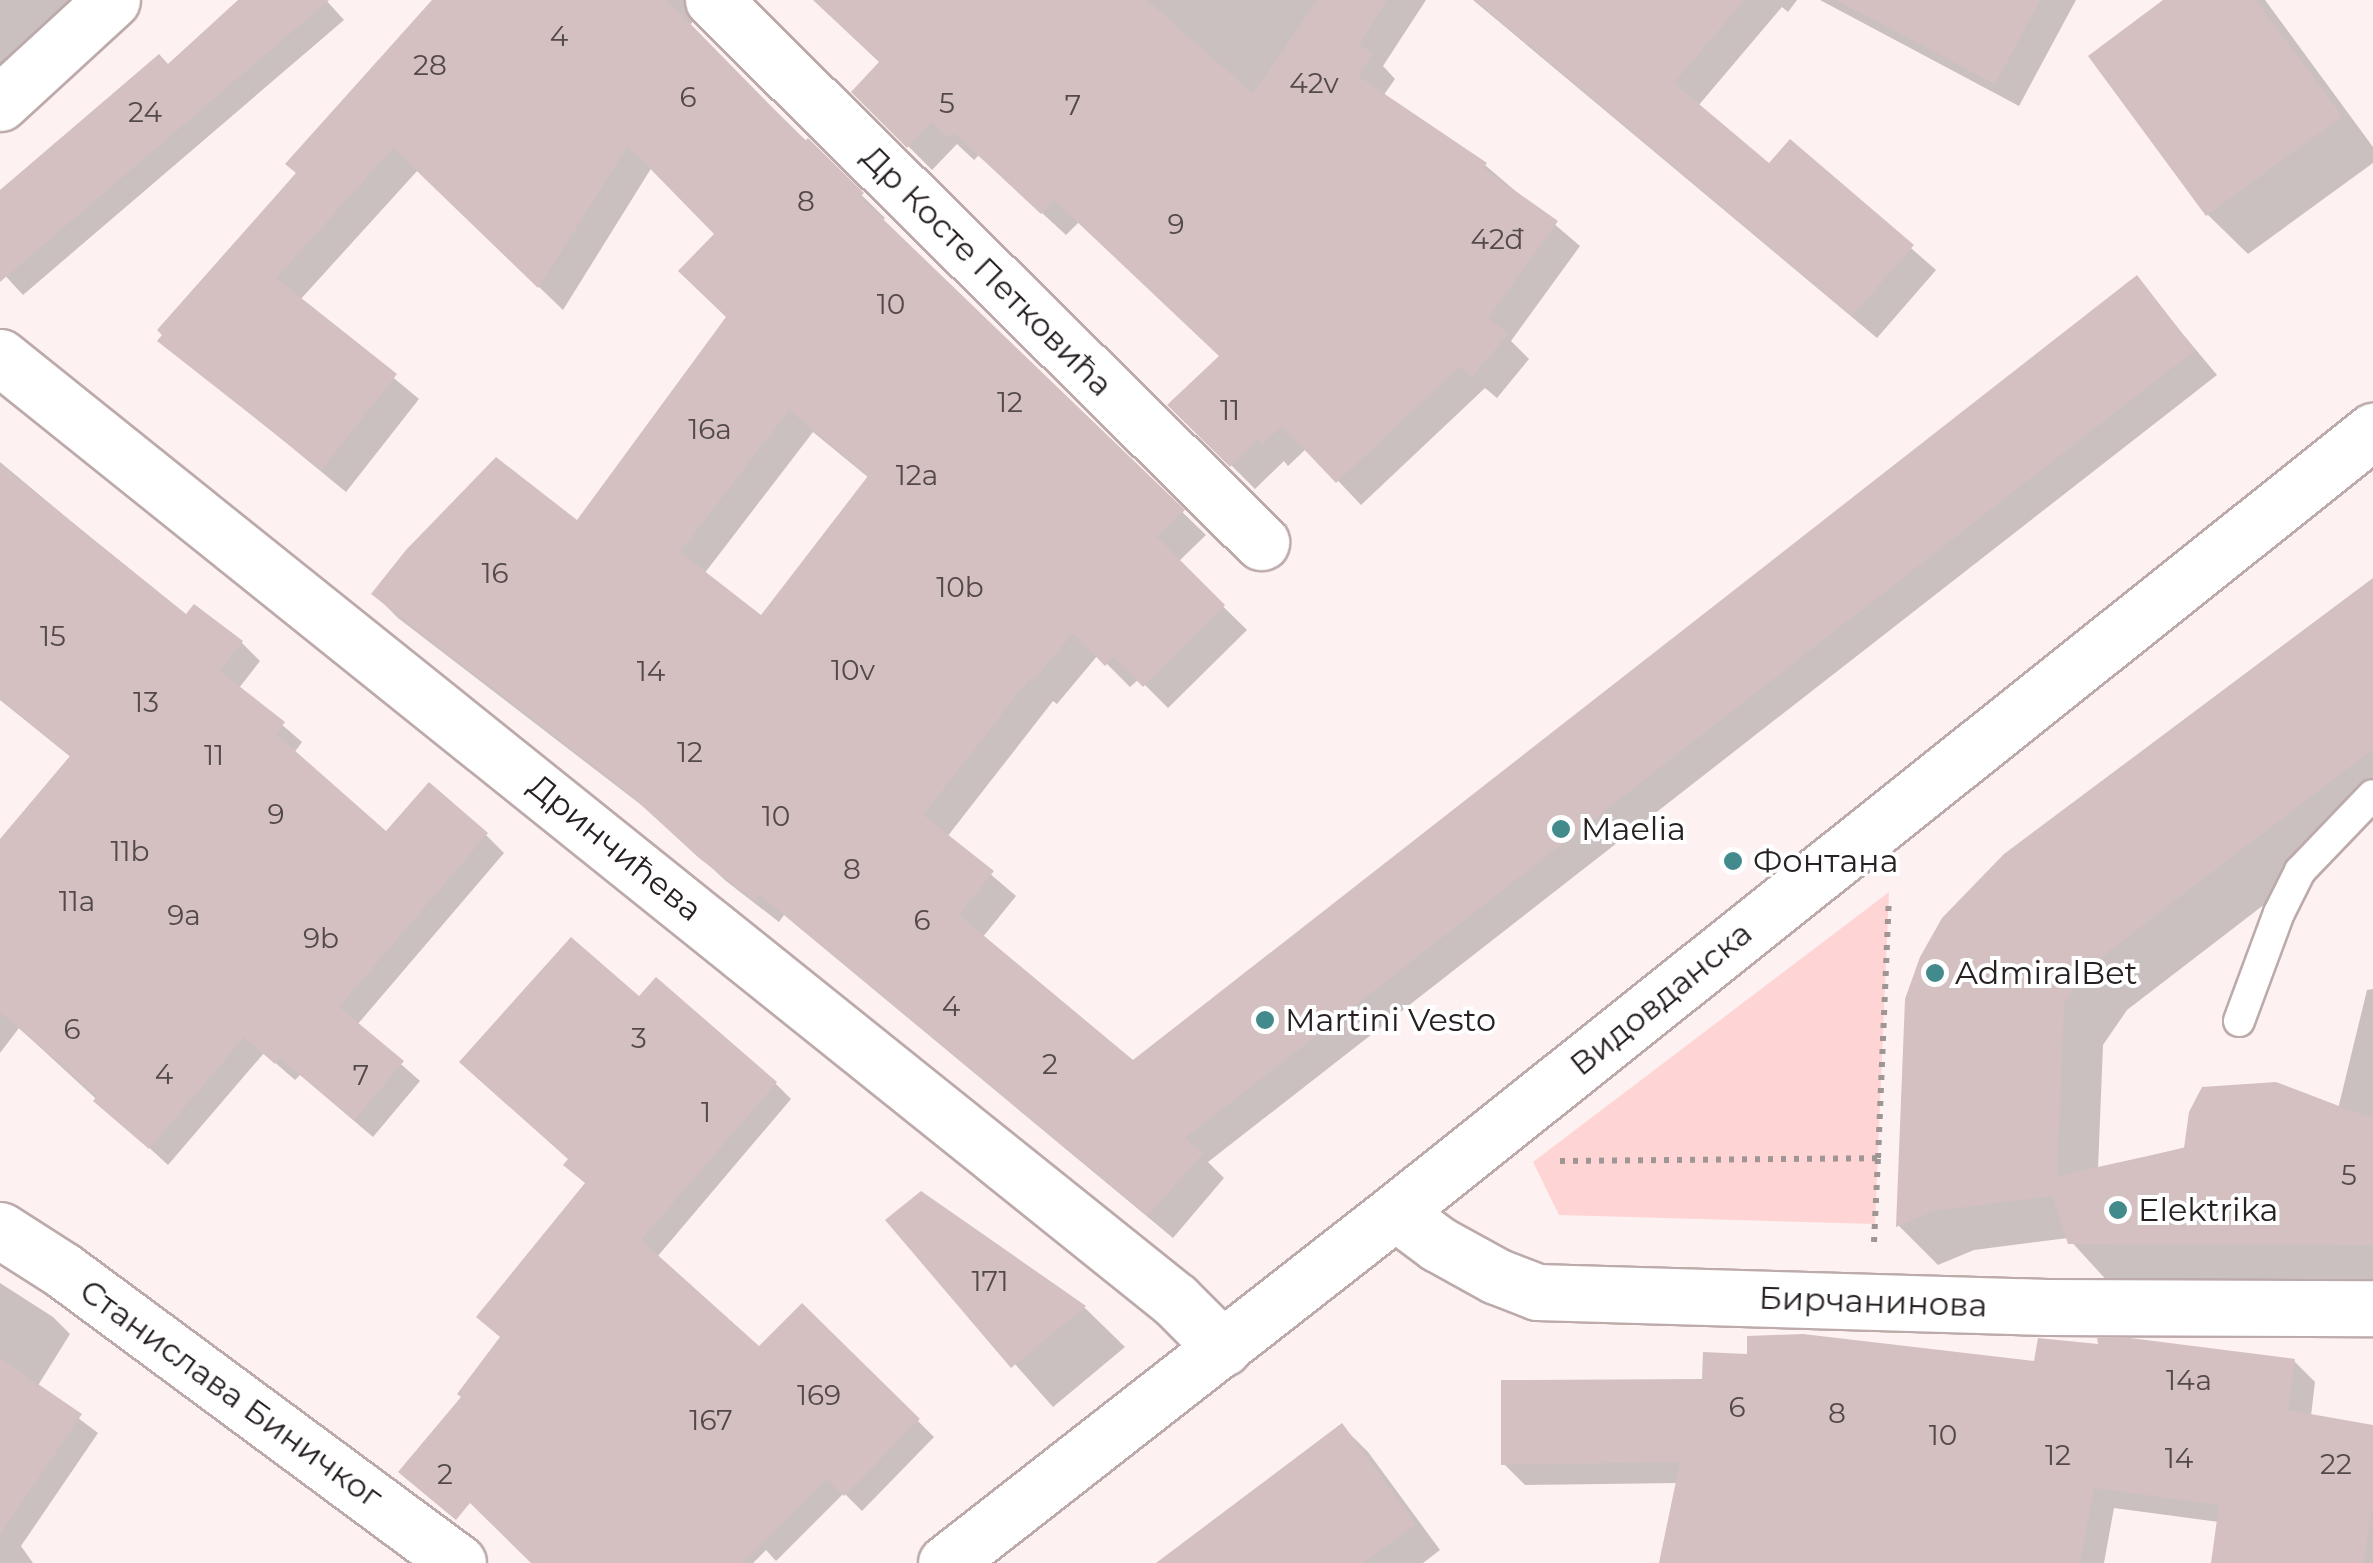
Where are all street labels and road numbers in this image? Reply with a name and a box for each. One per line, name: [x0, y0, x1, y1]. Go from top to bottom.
street label: Др Косте Петковића: [854, 138, 1120, 404]
street label: Дринчићева: [521, 767, 709, 929]
street label: Видовданска: [1562, 914, 1760, 1084]
street label: Станислава Биничког: [72, 1271, 390, 1517]
street label: Бирчанинова: [1758, 1279, 1988, 1325]

